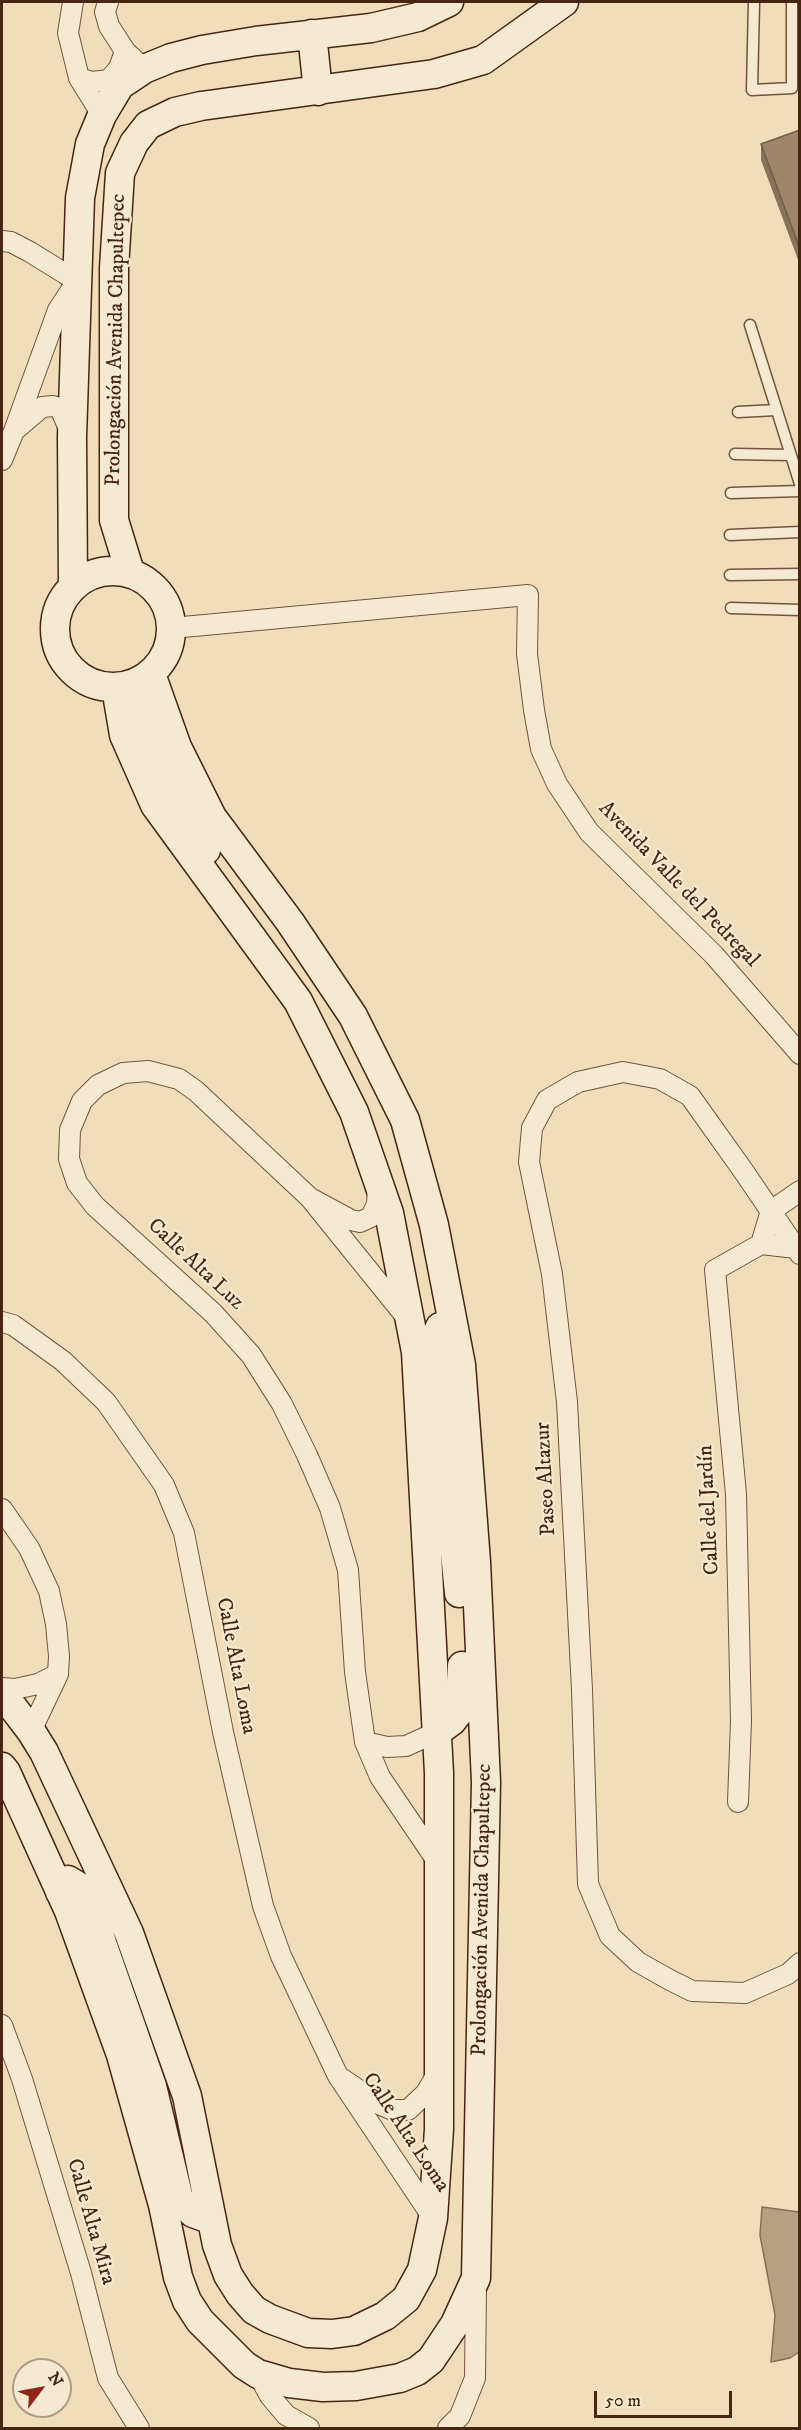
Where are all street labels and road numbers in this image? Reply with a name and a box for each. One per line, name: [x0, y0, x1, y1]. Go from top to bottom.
street label: Prolongación Avenida Chapultepec: [102, 194, 132, 486]
street label: Avenida Valle del Pedregal: [592, 797, 764, 973]
street label: Calle Alta Luz: [142, 1214, 248, 1316]
street label: Paseo Altazur: [531, 1421, 563, 1537]
street label: Calle del Jardín: [694, 1444, 726, 1576]
street label: Calle Alta Loma: [209, 1596, 261, 1736]
street label: Prolongación Avenida Chapultepec: [468, 1764, 498, 2056]
street label: Calle Alta Loma: [356, 2069, 454, 2197]
street label: Calle Alta Mira: [60, 2156, 120, 2288]

